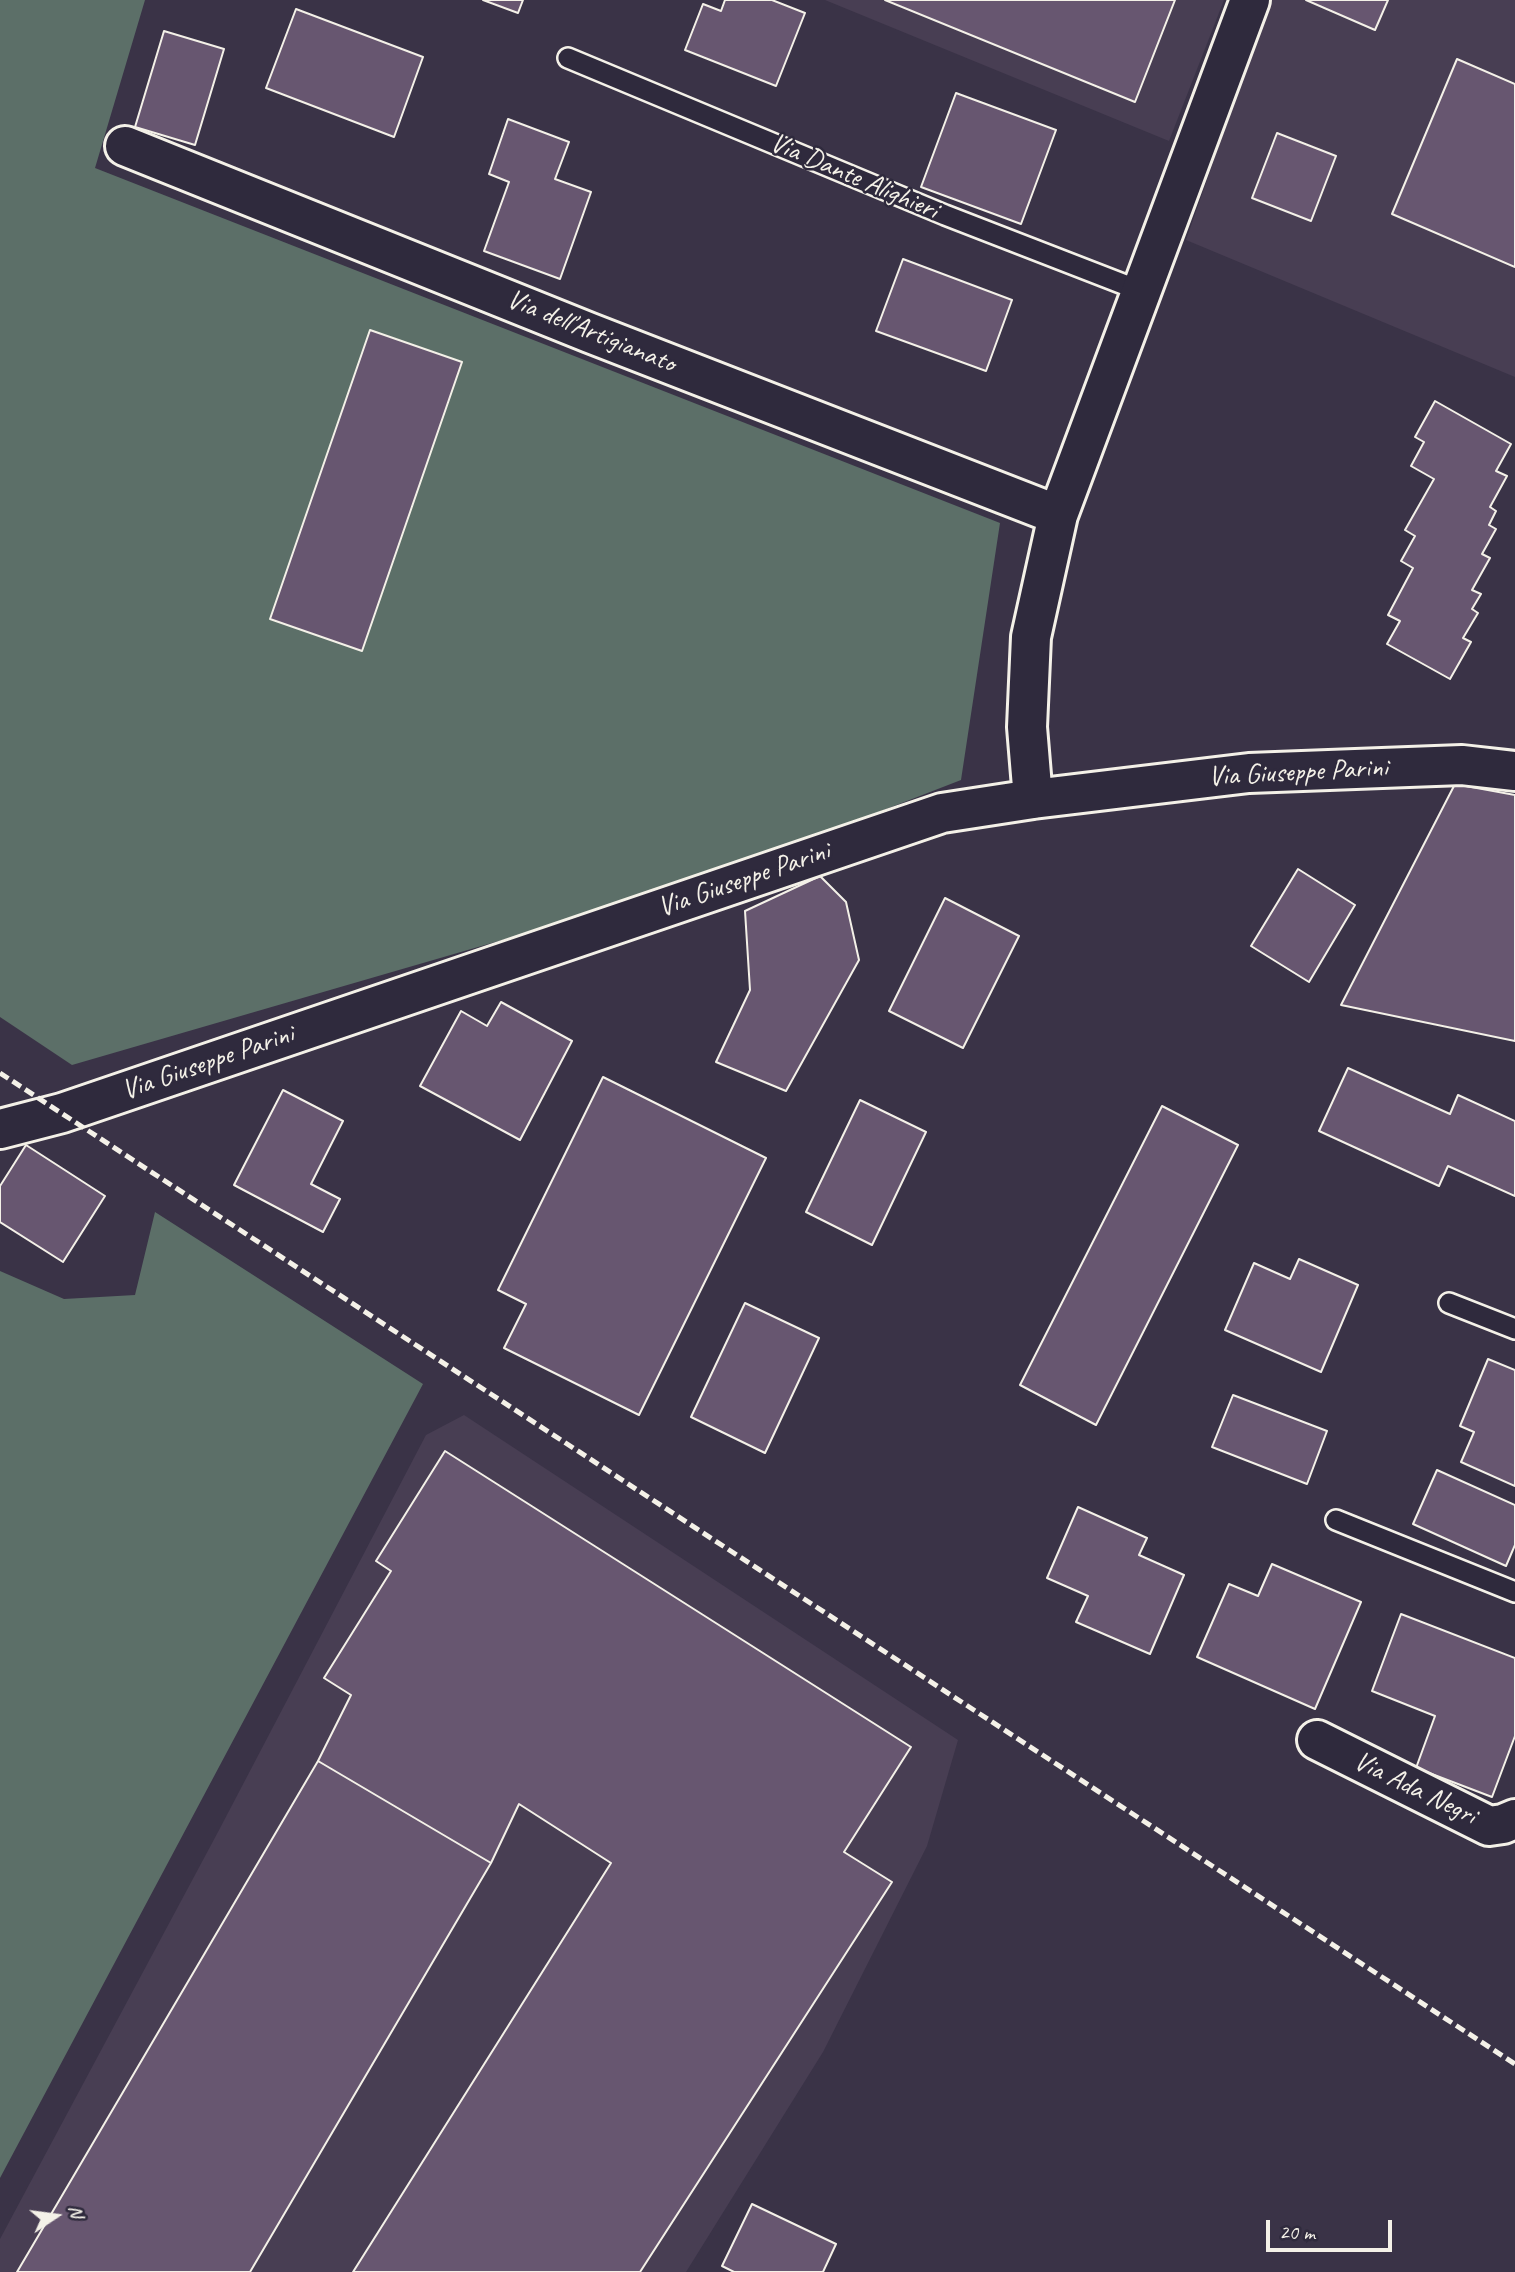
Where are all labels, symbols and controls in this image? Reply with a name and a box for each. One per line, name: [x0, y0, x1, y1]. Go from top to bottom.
street label: Via Dante Alighieri: [765, 126, 943, 228]
street label: Via dell'Artigianato: [502, 283, 680, 381]
street label: Via Giuseppe Parini: [1208, 752, 1388, 794]
street label: Via Giuseppe Parini: [654, 835, 834, 925]
street label: Via Giuseppe Parini: [118, 1018, 298, 1108]
street label: Via Ada Negri: [1348, 1745, 1482, 1833]
north arrow: [21, 2181, 91, 2251]
text: N: [63, 2203, 89, 2220]
scale bar: [1270, 2206, 1396, 2250]
text: 20 m: [1279, 2219, 1315, 2245]

